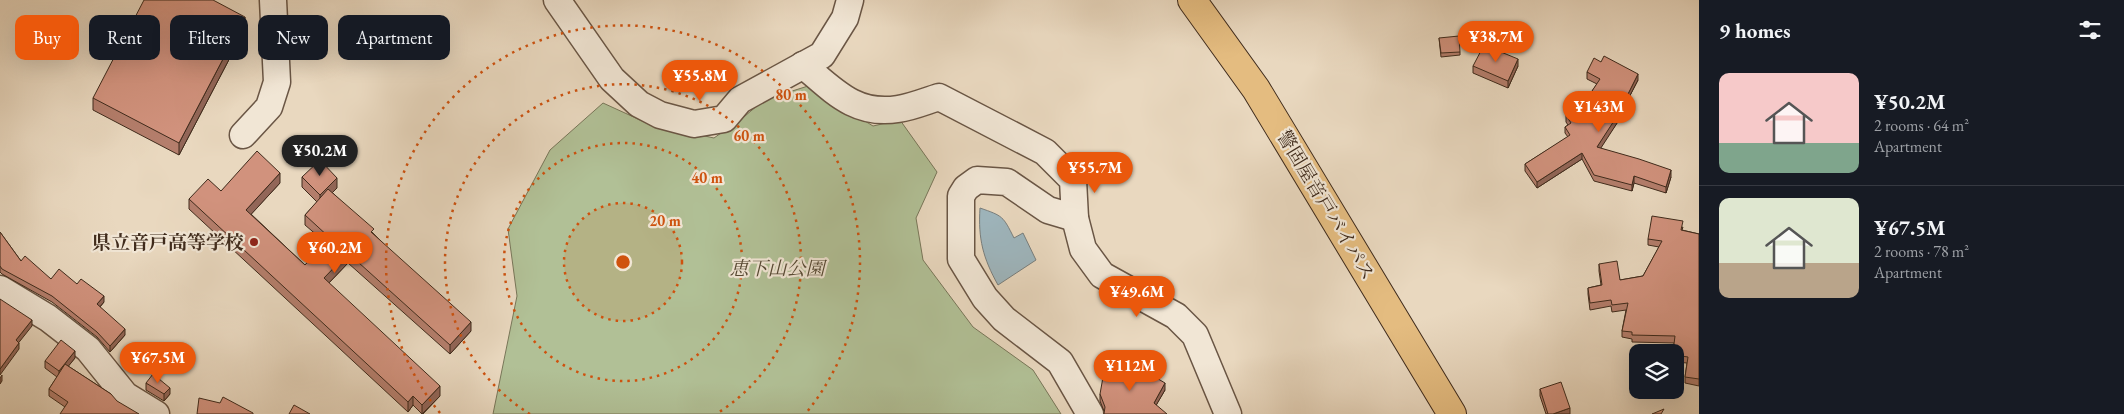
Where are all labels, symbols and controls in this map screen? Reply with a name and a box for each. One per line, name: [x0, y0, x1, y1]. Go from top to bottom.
chip: Buy: [15, 15, 79, 60]
chip: Rent: [89, 15, 160, 60]
chip: Filters: [170, 15, 248, 60]
chip: New: [258, 15, 328, 60]
chip: Apartment: [338, 15, 450, 60]
icon: filters: [2076, 16, 2104, 44]
text: 9 homes: [1719, 17, 1791, 44]
pin: ¥38.7M: [1455, 20, 1537, 63]
text: ¥38.7M: [1469, 26, 1523, 47]
pin: ¥55.8M: [659, 59, 741, 102]
text: ¥55.8M: [673, 65, 727, 86]
text: 80 m: [775, 85, 807, 104]
text: ¥50.2M: [1874, 88, 1945, 115]
pin: ¥143M: [1564, 90, 1634, 133]
icon: home: [1759, 93, 1819, 153]
text: ¥143M: [1574, 96, 1624, 117]
text: 2 rooms · 64 m²: [1874, 115, 1969, 136]
street label: 警固屋音戸バイパス: [1271, 125, 1381, 285]
text: 60 m: [733, 126, 765, 145]
pin: ¥50.2M: [279, 134, 361, 177]
text: Apartment: [1874, 136, 1942, 157]
text: ¥50.2M: [293, 140, 347, 161]
pin: ¥55.7M: [1054, 152, 1136, 194]
text: ¥55.7M: [1068, 157, 1122, 178]
text: 40 m: [691, 168, 723, 187]
text: 20 m: [649, 211, 681, 230]
text: ¥67.5M: [1874, 214, 1945, 241]
icon: home: [1759, 218, 1819, 278]
place label: 県立音戸高等学校: [92, 230, 244, 255]
pin: ¥60.2M: [294, 232, 376, 274]
marker: 県立音戸高等学校: [248, 236, 260, 248]
text: ¥60.2M: [308, 237, 362, 258]
text: 2 rooms · 78 m²: [1874, 241, 1969, 262]
centre of rings: [614, 253, 632, 271]
park label: 恵下山公園: [729, 256, 827, 281]
text: Apartment: [1874, 262, 1942, 283]
pin: ¥49.6M: [1096, 276, 1178, 318]
text: ¥49.6M: [1110, 281, 1164, 302]
pin: ¥67.5M: [117, 342, 199, 384]
map controls: [1629, 344, 1684, 399]
button: layers: [1629, 344, 1684, 399]
text: ¥67.5M: [131, 347, 185, 368]
pin: ¥112M: [1095, 350, 1165, 392]
text: ¥112M: [1105, 355, 1155, 376]

